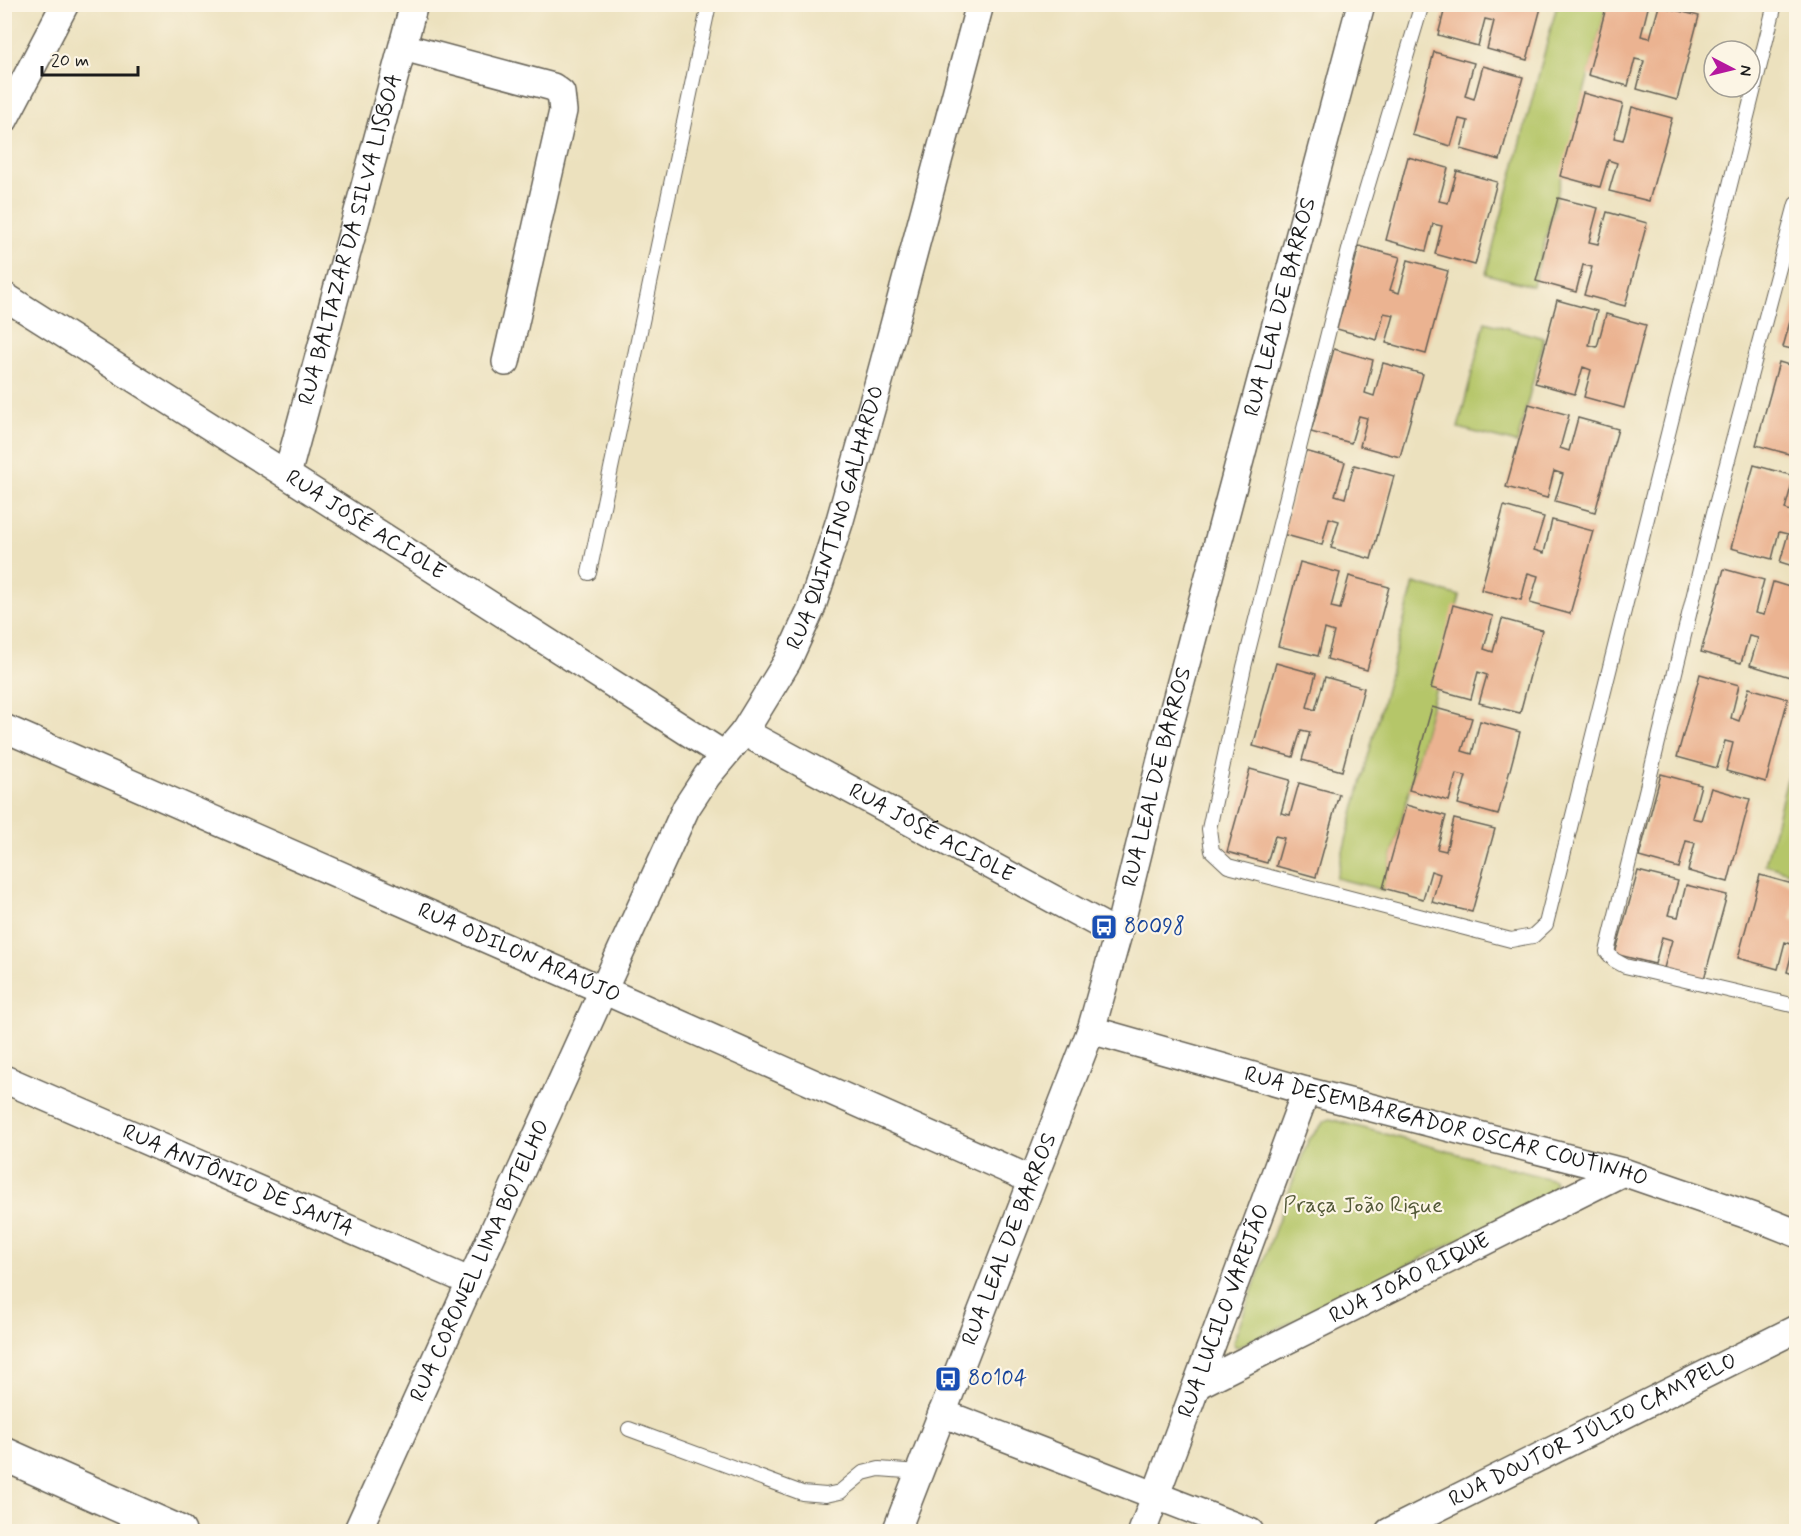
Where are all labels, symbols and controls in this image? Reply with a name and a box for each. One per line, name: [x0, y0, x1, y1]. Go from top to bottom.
scale bar: [42, 39, 138, 77]
north arrow: [1702, 39, 1762, 99]
text: 20 m: [51, 49, 89, 73]
text: N: [1734, 64, 1756, 77]
street label: RUA BALTAZAR DA SILVA LISBOA: [292, 71, 409, 408]
street label: RUA LEAL DE BARROS: [1238, 194, 1323, 420]
street label: RUA QUINTINO GALHARDO: [780, 382, 891, 654]
street label: RUA JOSÉ ACIOLE: [280, 464, 451, 587]
street label: RUA LEAL DE BARROS: [1116, 664, 1198, 890]
street label: RUA JOSÉ ACIOLE: [844, 777, 1019, 889]
street label: RUA ODILON ARAÚJO: [413, 897, 625, 1010]
bus stop icon: 80098: [1089, 912, 1119, 942]
place label: 80098: [1124, 913, 1185, 941]
street label: RUA DESEMBARGADOR OSCAR COUTINHO: [1241, 1060, 1651, 1193]
street label: RUA CORONEL LIMA BOTELHO: [404, 1115, 557, 1406]
street label: RUA ANTÔNIO DE SANTA: [118, 1118, 358, 1243]
street label: RUA LEAL DE BARROS: [956, 1129, 1064, 1349]
park label: Praça João Rique: [1283, 1192, 1443, 1220]
street label: RUA LUCILO VAREJÃO: [1172, 1200, 1277, 1422]
street label: RUA JOÃO RIQUE: [1325, 1227, 1495, 1330]
street label: RUA DOUTOR JÚLIO CAMPELO: [1444, 1347, 1742, 1514]
bus stop icon: 80104: [933, 1364, 963, 1394]
place label: 80104: [968, 1365, 1027, 1393]

